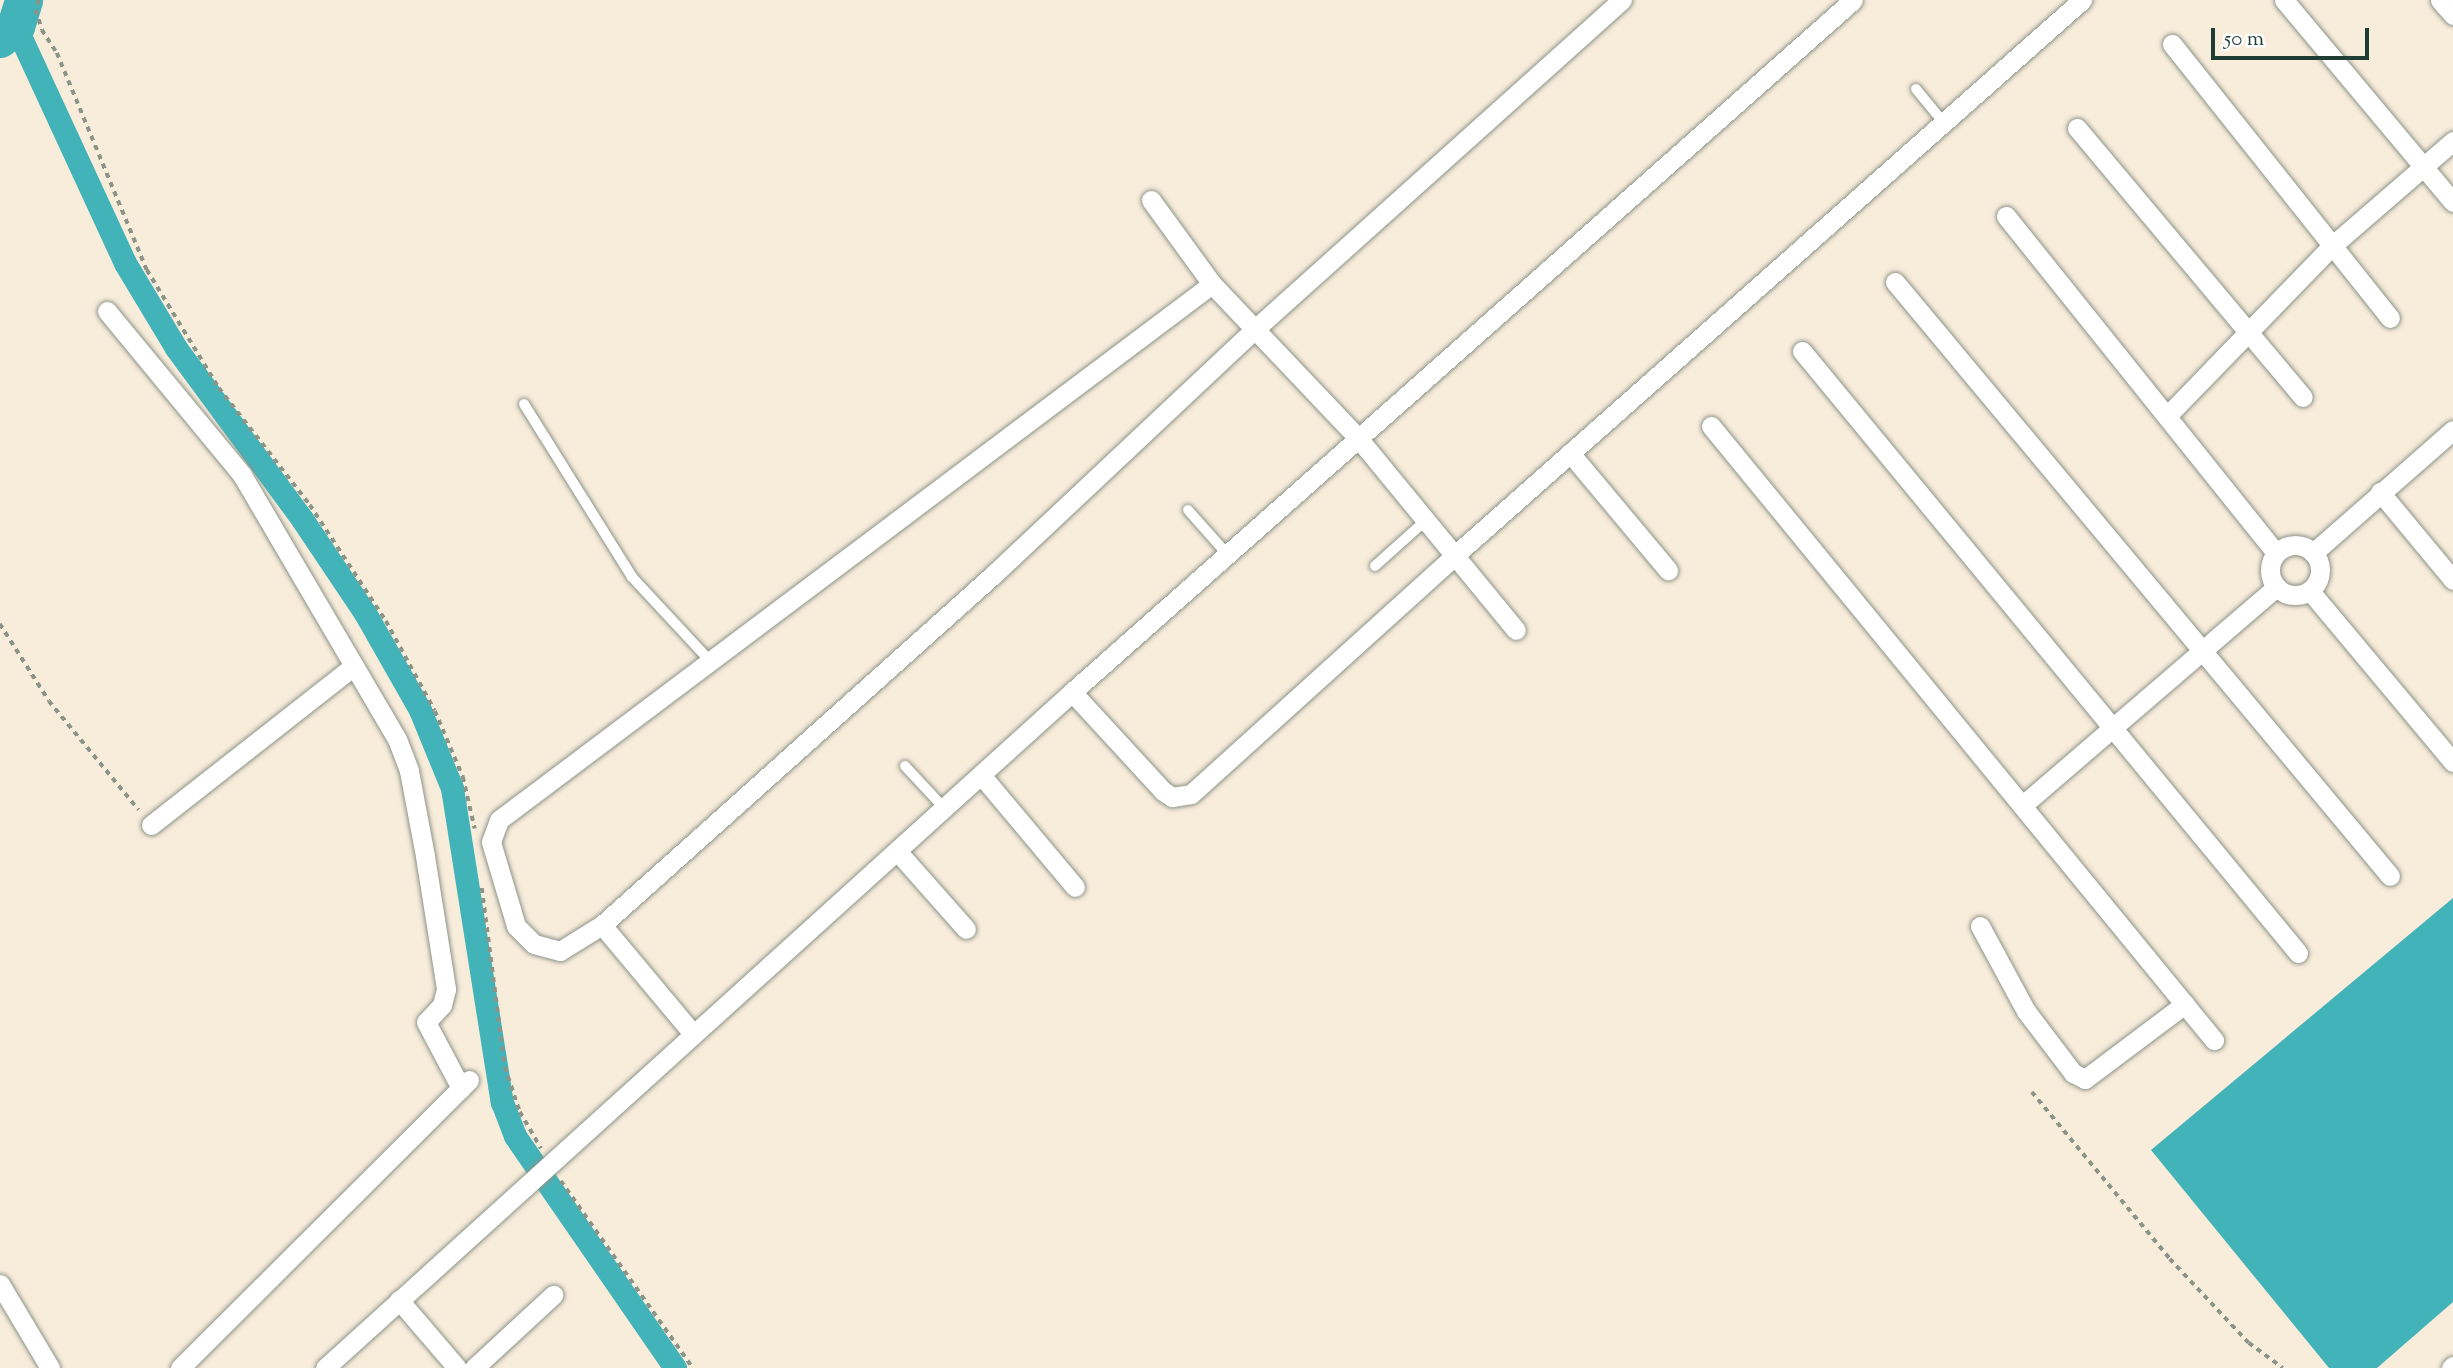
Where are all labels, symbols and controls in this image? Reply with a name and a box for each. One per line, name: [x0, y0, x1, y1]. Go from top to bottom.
scale bar: [2215, 14, 2372, 58]
text: 50 m: [2224, 25, 2264, 55]

